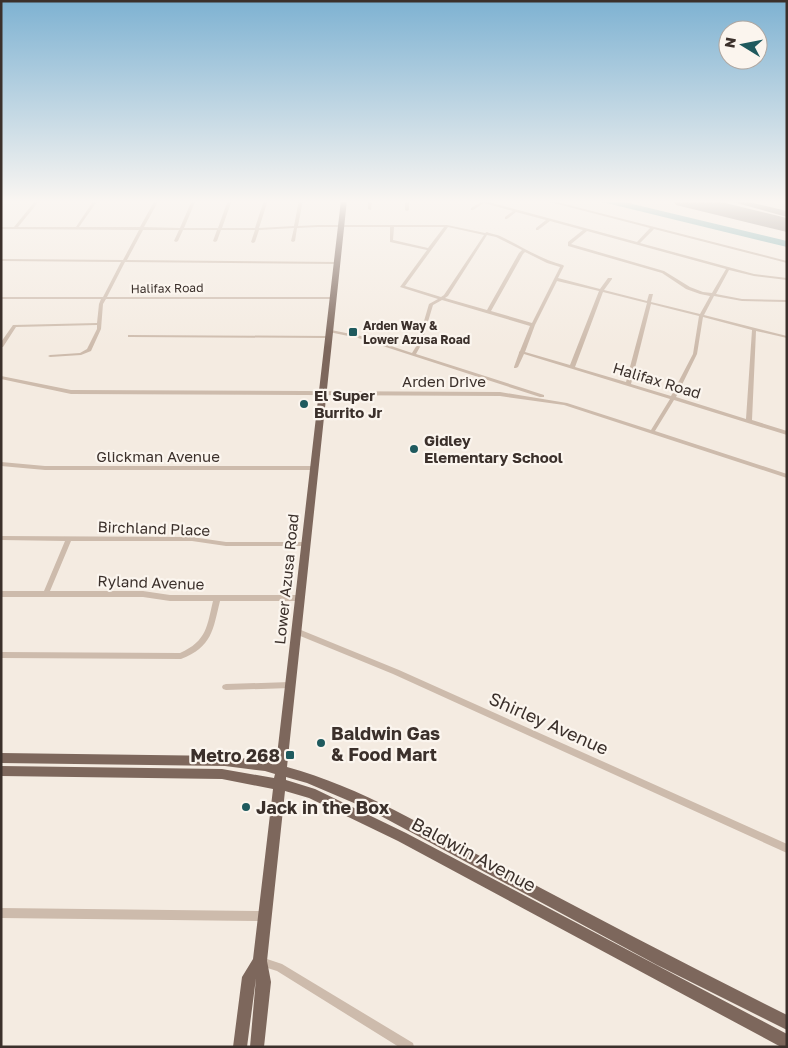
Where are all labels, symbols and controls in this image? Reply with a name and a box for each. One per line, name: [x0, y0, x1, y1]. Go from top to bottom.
north arrow: [718, 20, 768, 70]
text: N: [720, 36, 739, 49]
street label: Halifax Road: [130, 280, 204, 296]
place label: Arden Way & Lower Azusa Road: [363, 318, 470, 347]
marker: Arden Way & Lower Azusa Road: [347, 326, 359, 338]
street label: Halifax Road: [611, 358, 703, 402]
street label: Arden Drive: [402, 372, 486, 390]
place label: El Super Burrito Jr: [314, 386, 383, 421]
marker: El Super Burrito Jr: [298, 398, 310, 410]
place label: Gidley Elementary School: [424, 431, 563, 466]
marker: Gidley Elementary School: [408, 443, 420, 455]
street label: Glickman Avenue: [96, 447, 220, 465]
street label: Lower Azusa Road: [270, 513, 302, 645]
street label: Birchland Place: [97, 517, 211, 539]
street label: Ryland Avenue: [97, 571, 205, 593]
street label: Shirley Avenue: [486, 687, 612, 759]
place label: Baldwin Gas & Food Mart: [331, 722, 440, 765]
marker: Baldwin Gas & Food Mart: [315, 737, 327, 749]
place label: Metro 268: [190, 744, 280, 766]
marker: Metro 268: [284, 749, 296, 761]
place label: Jack in the Box: [256, 796, 390, 818]
marker: Jack in the Box: [240, 801, 252, 813]
street label: Baldwin Avenue: [408, 812, 540, 896]

